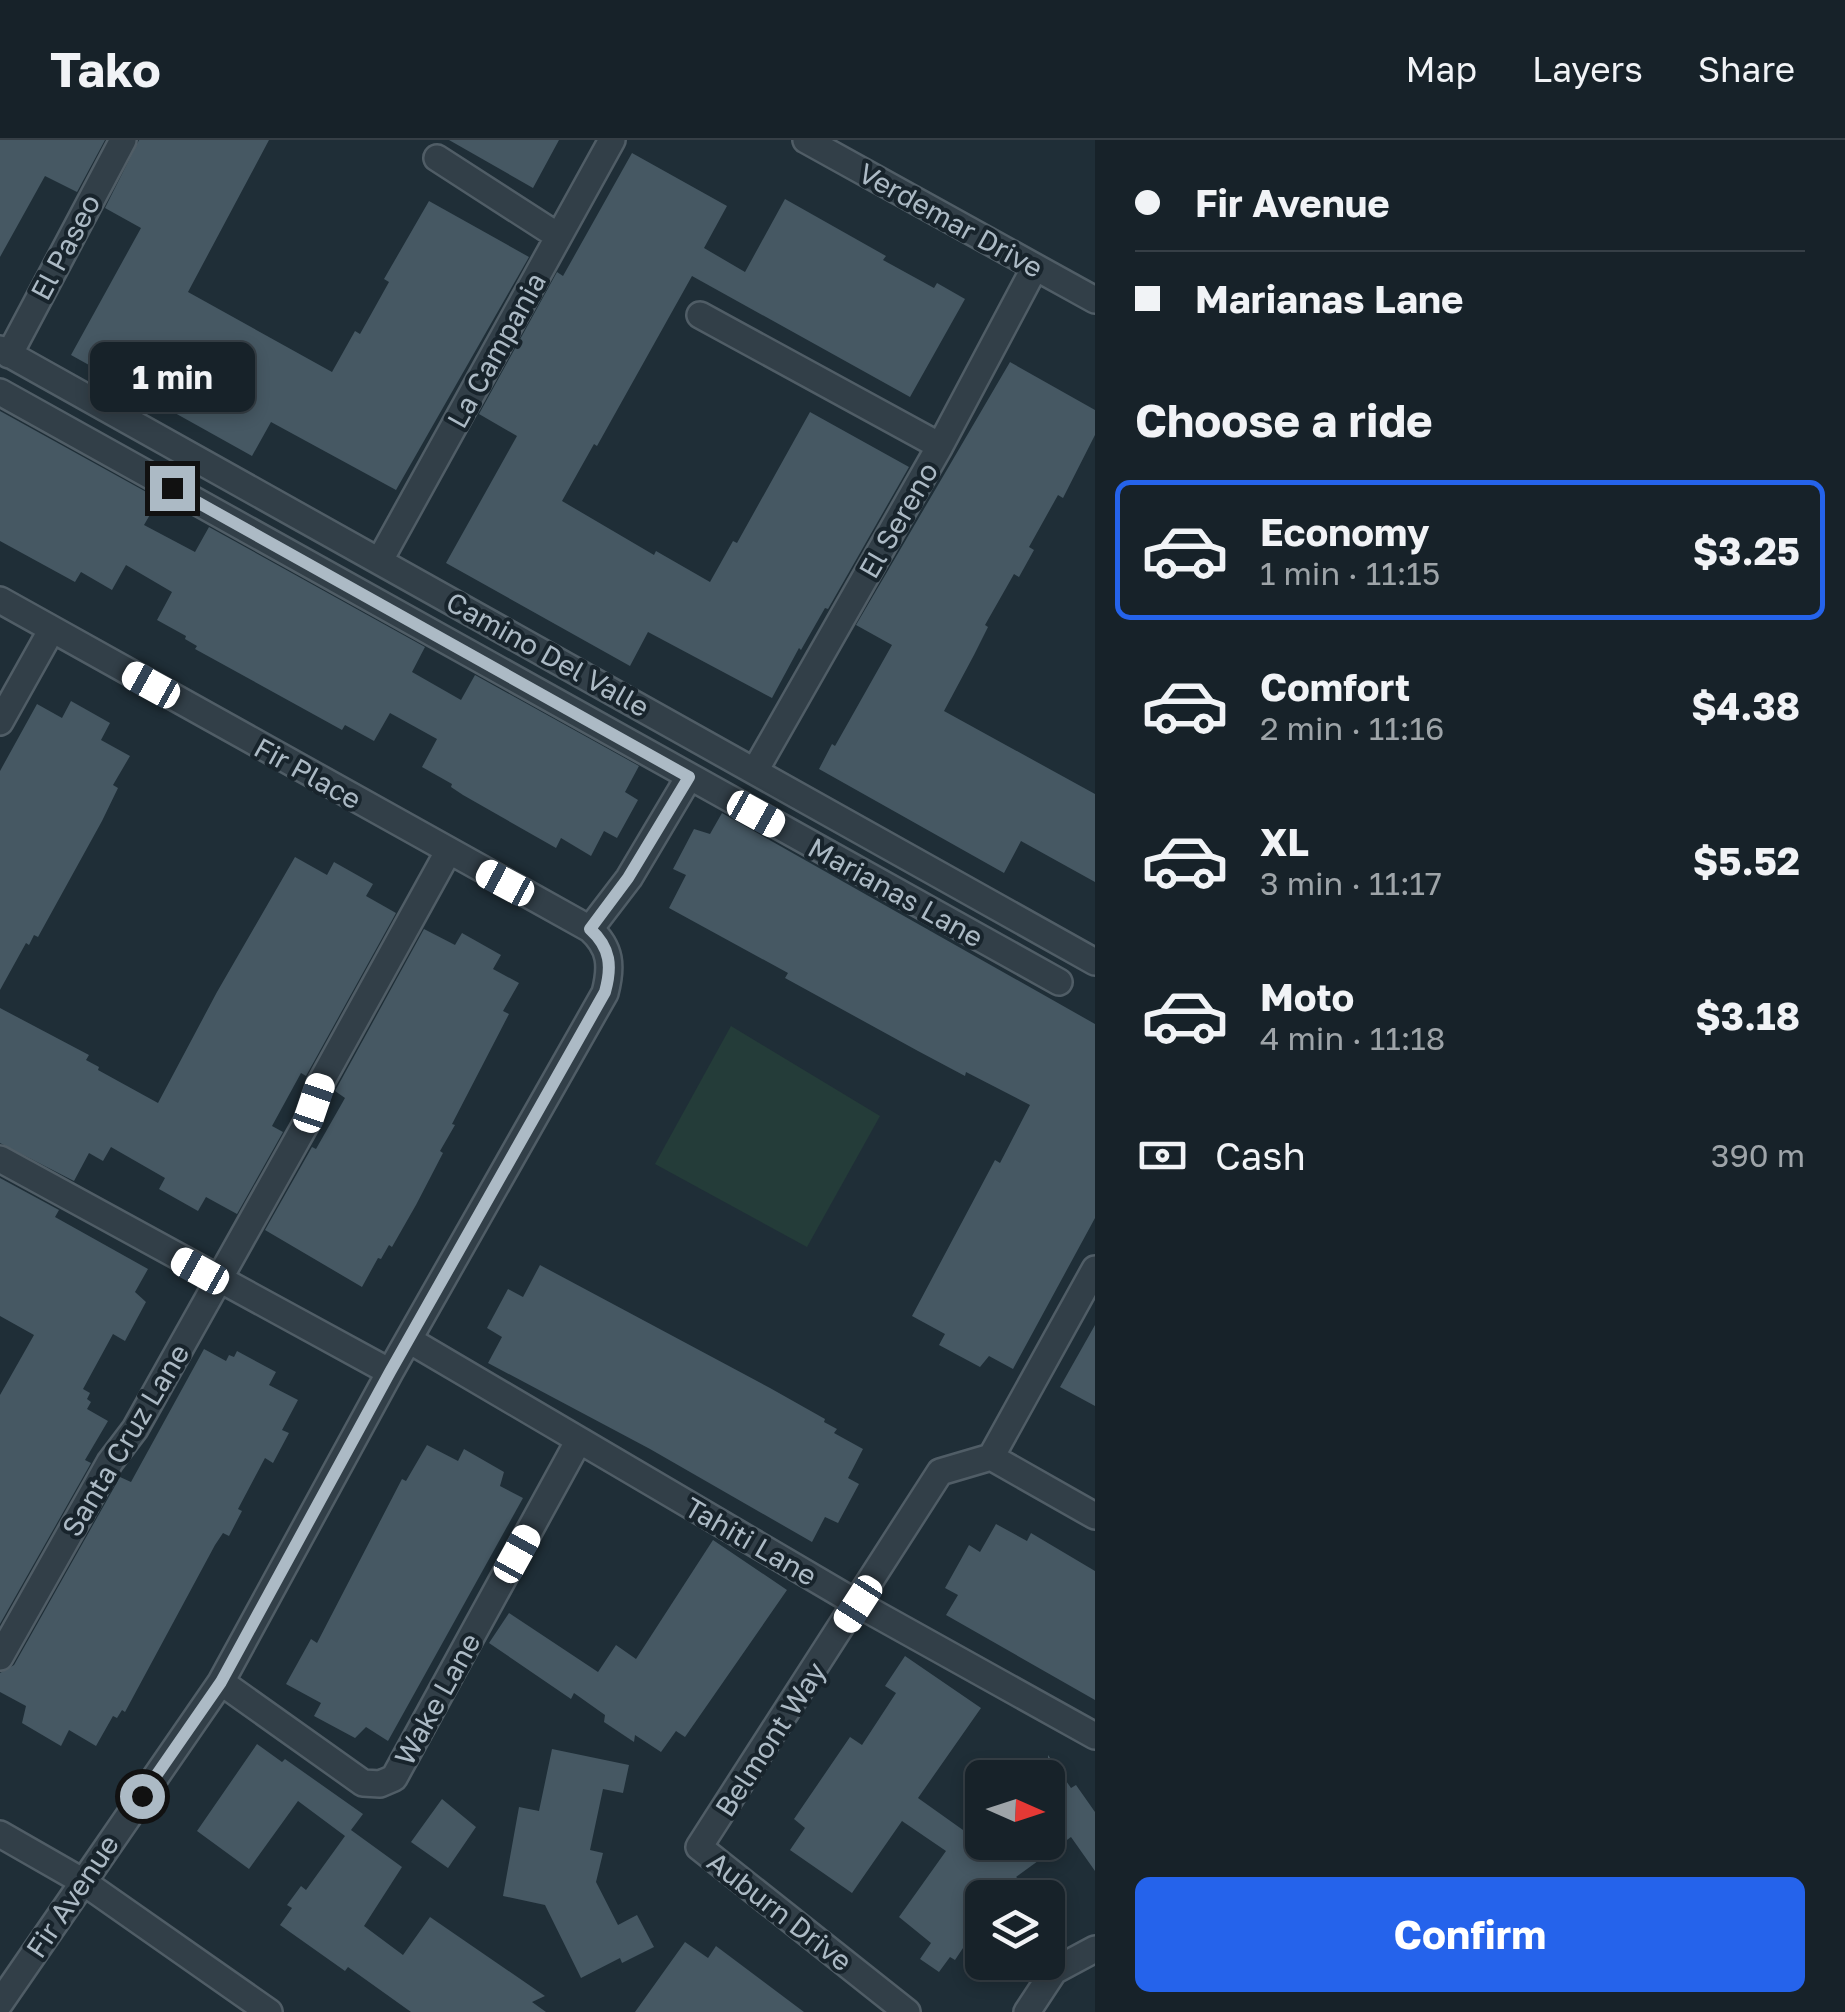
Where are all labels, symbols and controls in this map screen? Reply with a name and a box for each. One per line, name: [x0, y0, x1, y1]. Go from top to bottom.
text: Tako: [50, 40, 161, 98]
text: Map: [1406, 48, 1477, 90]
text: Layers: [1532, 48, 1643, 90]
text: Share: [1698, 48, 1795, 90]
street label: Verdemar Drive: [853, 156, 1049, 284]
text: Fir Avenue: [1195, 180, 1390, 225]
street label: El Paseo: [23, 189, 107, 305]
street label: La Campania: [440, 267, 552, 433]
text: Marianas Lane: [1195, 276, 1463, 321]
callout: 1 min: [90, 343, 254, 413]
text: 1 min: [132, 358, 213, 396]
text: Choose a ride: [1135, 393, 1433, 447]
street label: El Sereno: [852, 456, 944, 584]
route end: [150, 466, 195, 511]
icon: car: [1140, 505, 1230, 595]
text: Economy: [1260, 509, 1429, 554]
text: $3.25: [1693, 528, 1800, 573]
text: 1 min · 11:15: [1260, 554, 1440, 592]
street label: Camino Del Valle: [441, 585, 655, 723]
car: [117, 657, 185, 713]
icon: car: [1140, 660, 1230, 750]
text: Comfort: [1260, 664, 1410, 709]
text: $4.38: [1691, 683, 1800, 728]
text: 2 min · 11:16: [1260, 709, 1444, 747]
street label: Fir Place: [249, 730, 367, 816]
car: [722, 786, 790, 842]
icon: car: [1140, 815, 1230, 905]
text: XL: [1260, 819, 1309, 864]
street label: Marianas Lane: [803, 830, 989, 954]
text: $5.52: [1693, 838, 1800, 883]
car: [471, 856, 539, 910]
text: 3 min · 11:17: [1260, 864, 1442, 902]
icon: car: [1140, 970, 1230, 1060]
text: Moto: [1260, 974, 1354, 1019]
text: $3.18: [1695, 993, 1800, 1038]
text: 4 min · 11:18: [1260, 1019, 1445, 1057]
car: [290, 1070, 338, 1136]
icon: cash: [1135, 1128, 1190, 1183]
text: Cash: [1215, 1133, 1306, 1178]
text: 390 m: [1711, 1136, 1805, 1174]
car: [166, 1243, 234, 1299]
street label: Santa Cruz Lane: [55, 1338, 195, 1542]
street label: Tahiti Lane: [679, 1490, 823, 1592]
car: [489, 1520, 545, 1588]
car: [829, 1571, 887, 1637]
street label: Wake Lane: [387, 1627, 487, 1771]
street label: Belmont Way: [708, 1655, 832, 1822]
north arrow: [965, 1760, 1065, 1860]
map controls: [965, 1760, 1065, 1980]
route start: [120, 1774, 165, 1819]
street label: Fir Avenue: [19, 1828, 125, 1964]
street label: Auburn Drive: [701, 1844, 859, 1978]
button: Confirm: [1135, 1877, 1805, 1992]
button: layers: [965, 1880, 1065, 1980]

